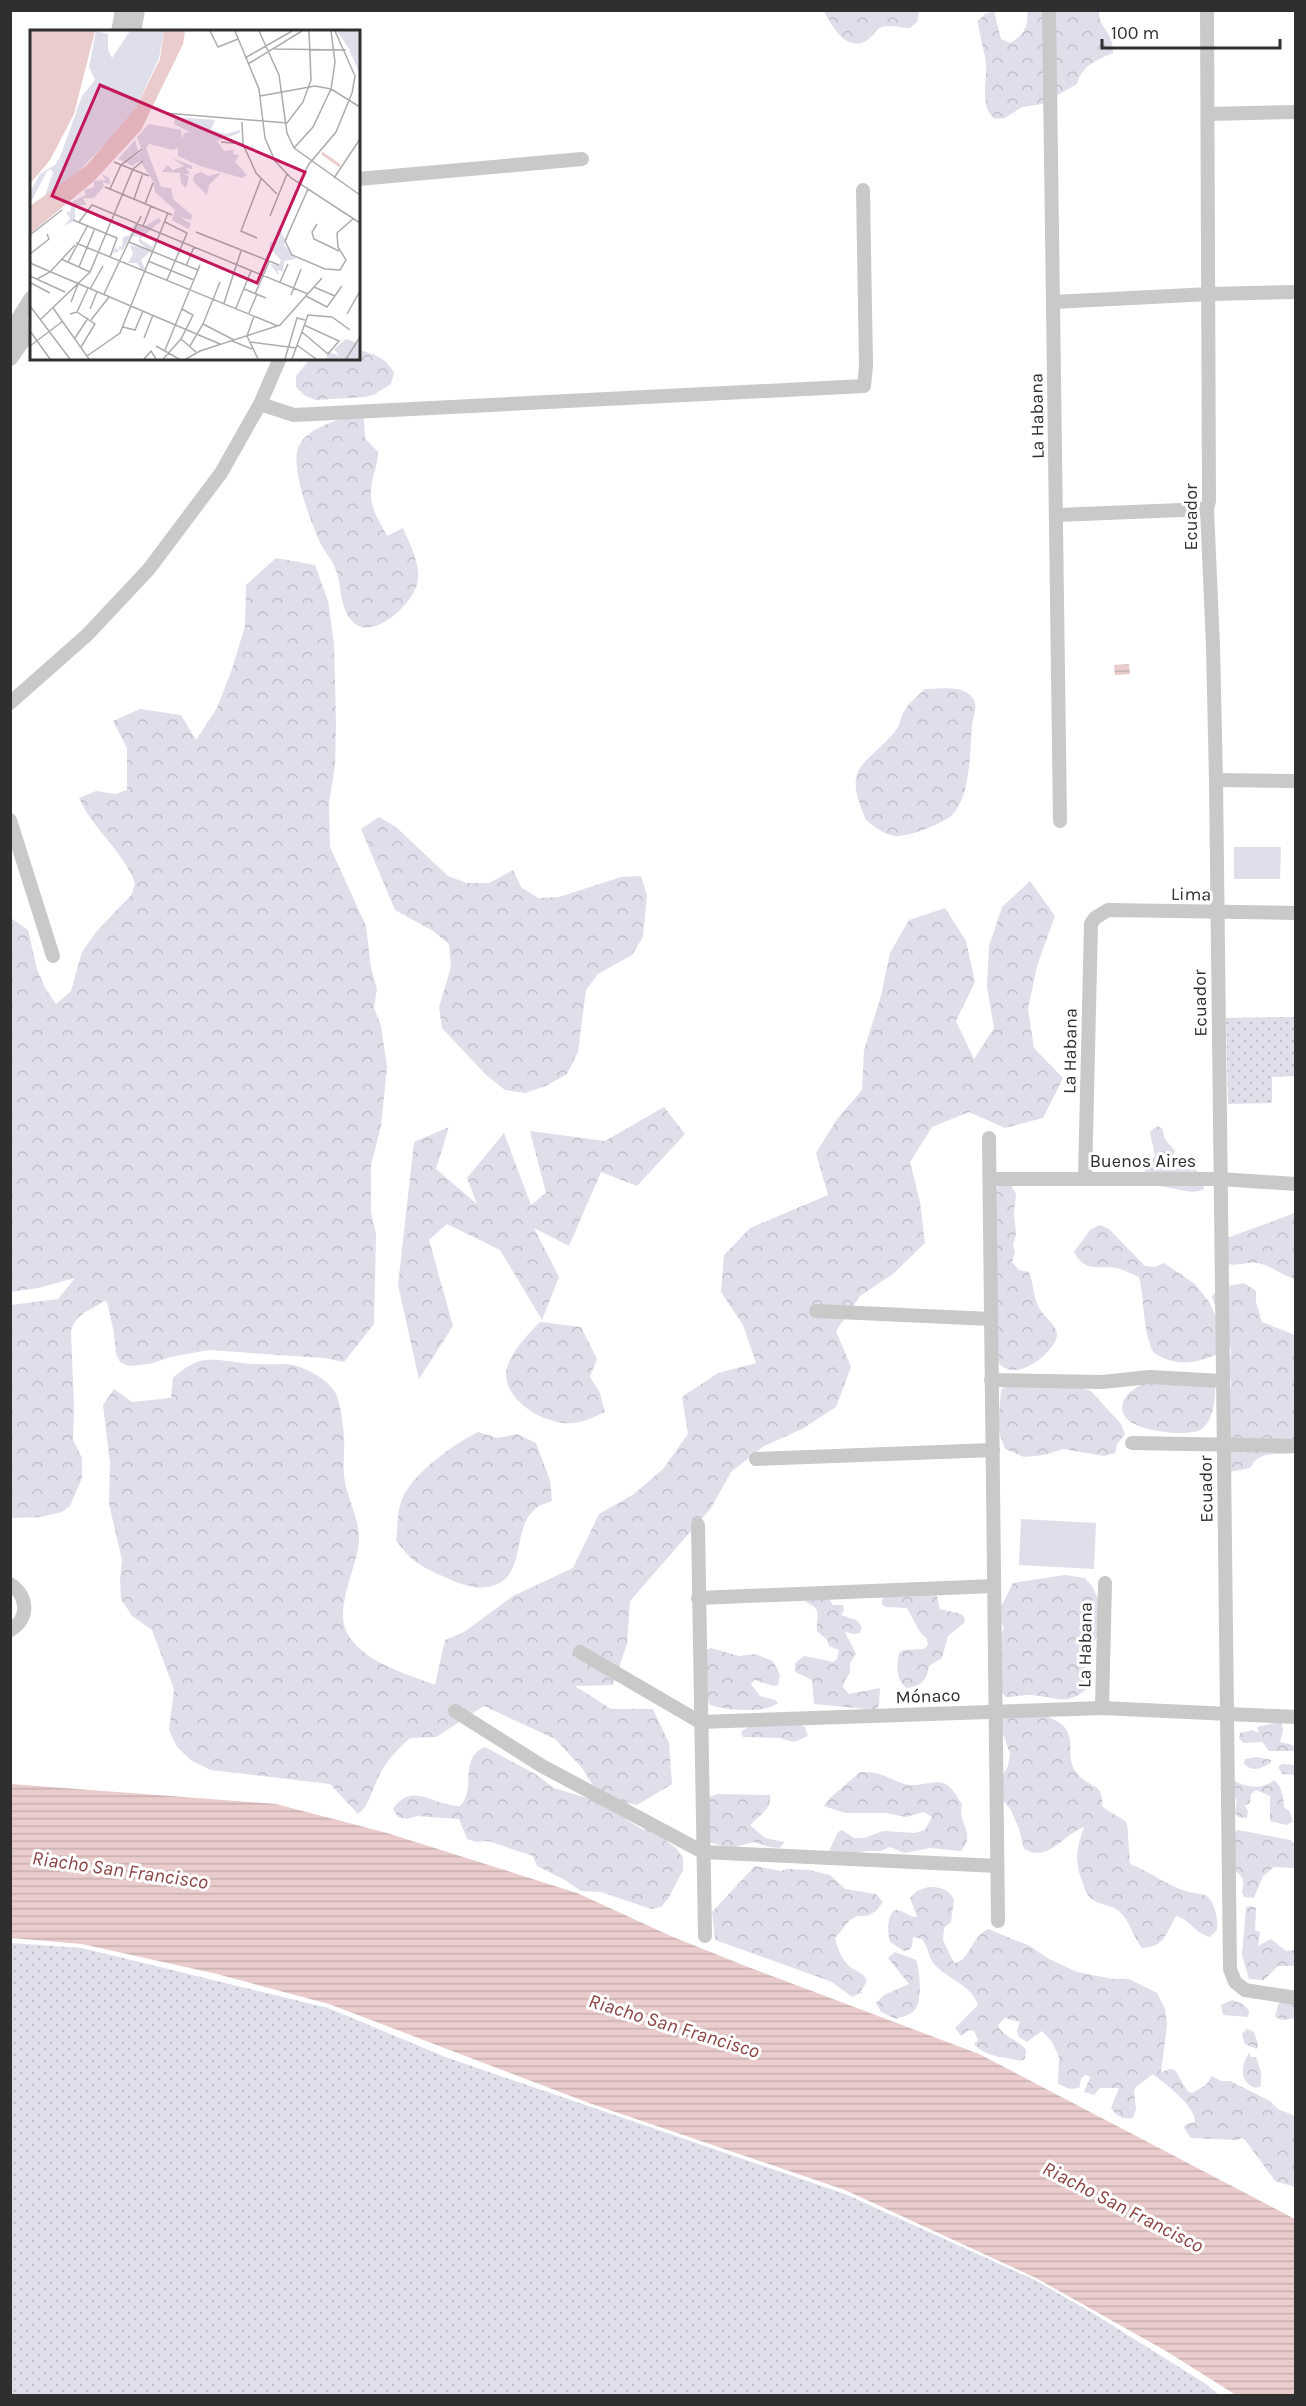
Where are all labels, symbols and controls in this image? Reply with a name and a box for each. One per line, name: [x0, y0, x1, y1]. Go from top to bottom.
scale bar: [1102, 12, 1280, 50]
text: 100 m: [1111, 22, 1159, 44]
inset map: [30, 30, 360, 360]
street label: La Habana: [1025, 373, 1049, 459]
street label: Ecuador: [1180, 483, 1202, 551]
street label: Lima: [1171, 883, 1211, 905]
street label: Ecuador: [1188, 969, 1212, 1037]
street label: La Habana: [1058, 1008, 1082, 1094]
street label: Buenos Aires: [1090, 1150, 1196, 1172]
street label: Ecuador: [1194, 1455, 1218, 1523]
street label: La Habana: [1073, 1602, 1097, 1688]
street label: Mónaco: [895, 1684, 961, 1708]
water label: Riacho San Francisco: [31, 1846, 210, 1894]
water label: Riacho San Francisco: [586, 1989, 762, 2063]
water label: Riacho San Francisco: [1039, 2157, 1207, 2258]

